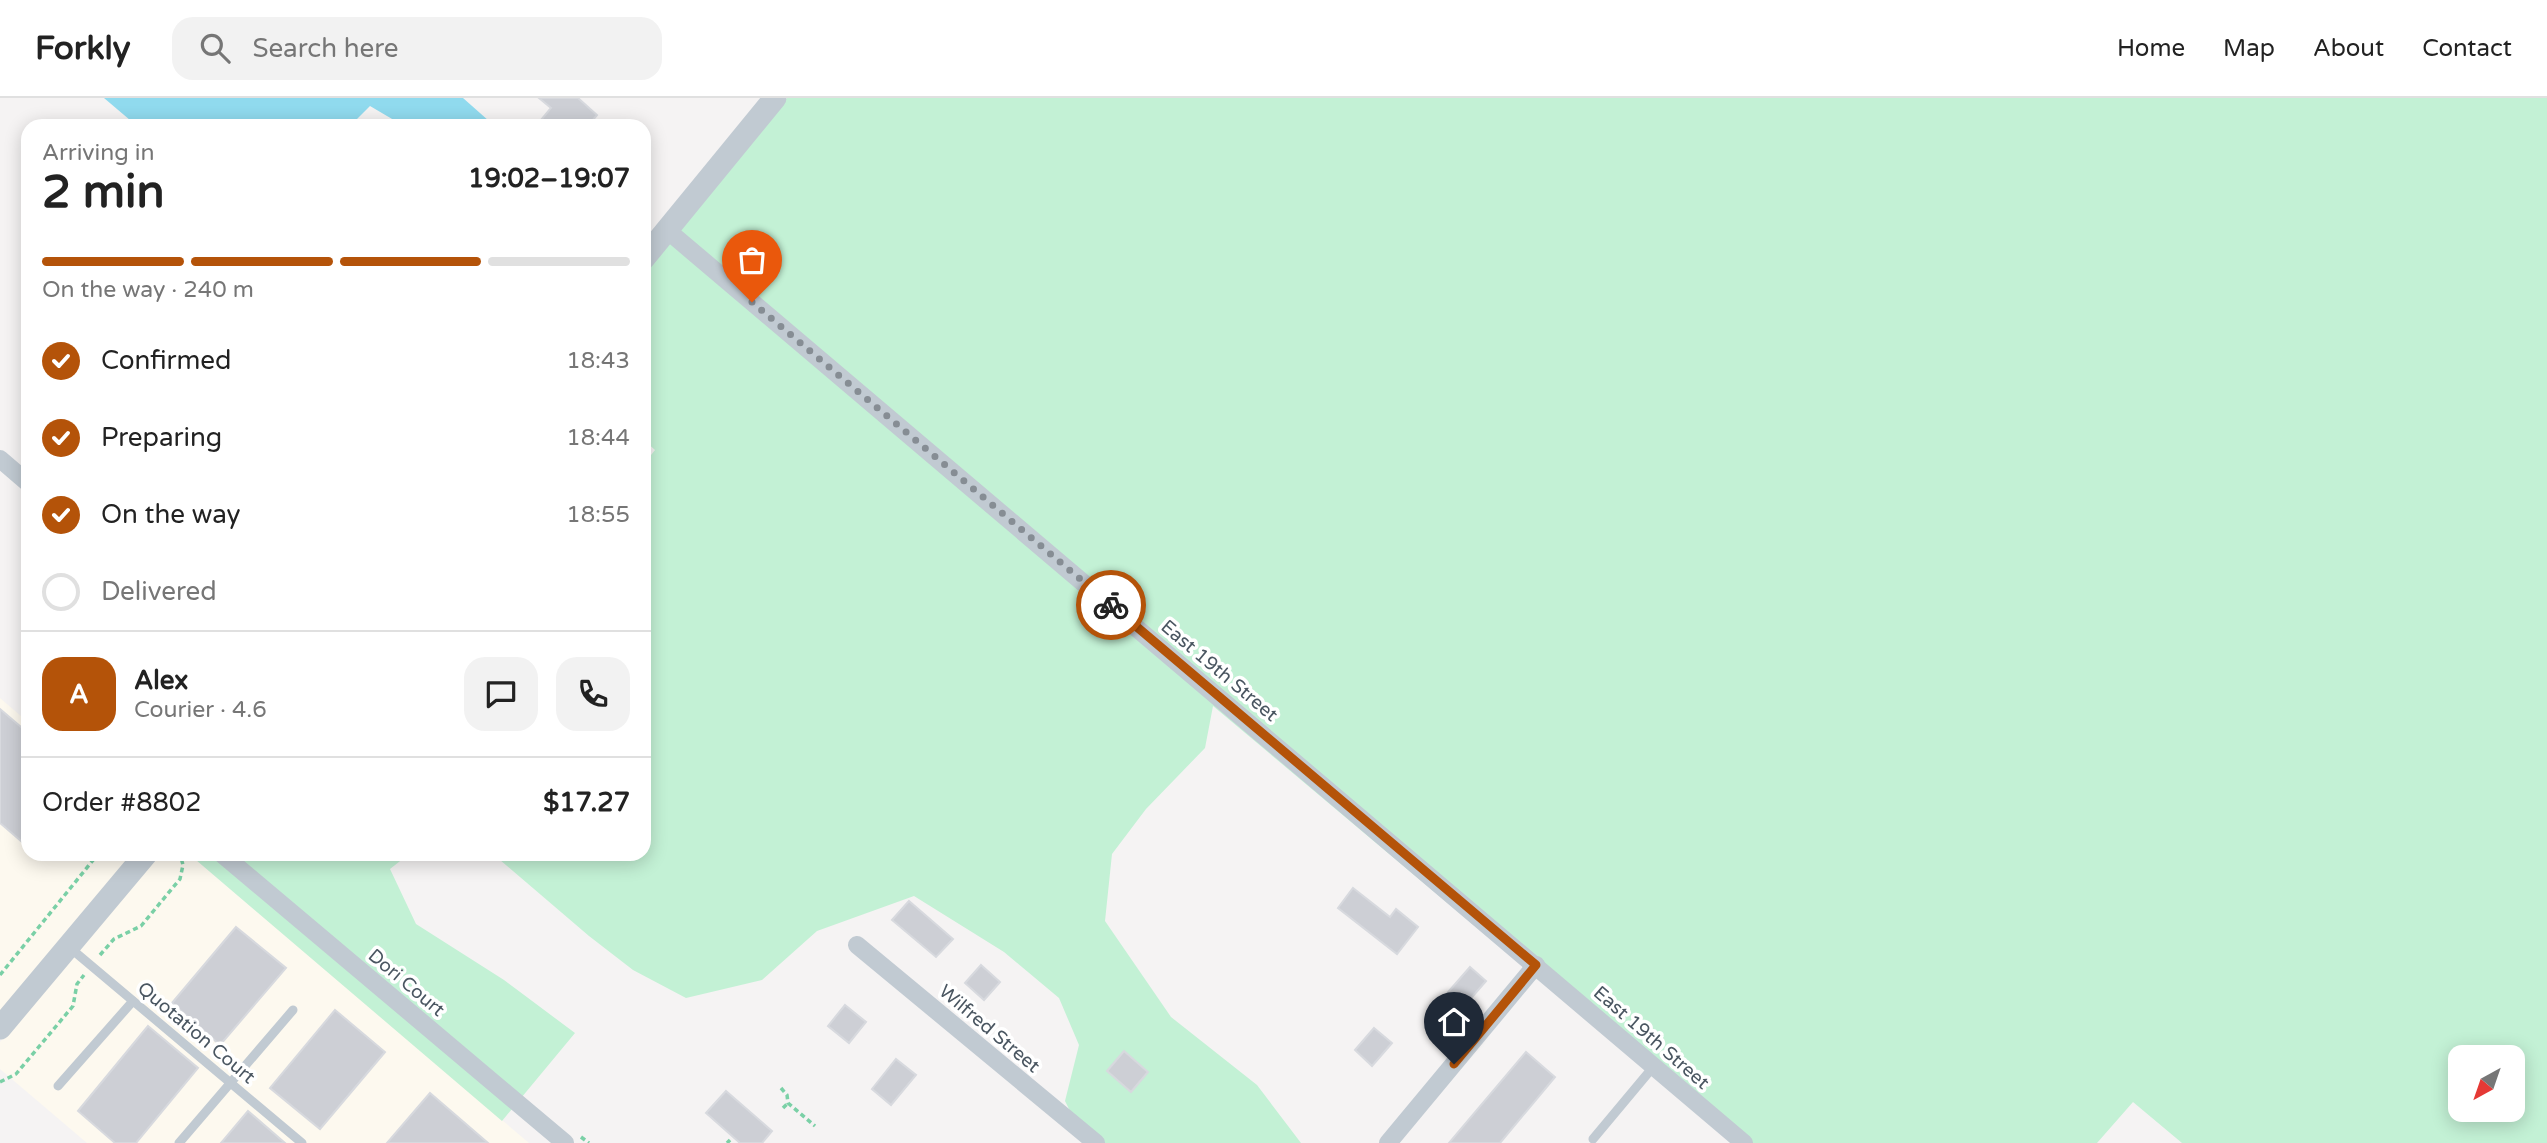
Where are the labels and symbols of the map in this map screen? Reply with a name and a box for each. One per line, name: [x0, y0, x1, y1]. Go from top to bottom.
pin: [722, 230, 782, 302]
courier: [1076, 570, 1146, 640]
street label: East 19th Street: [1156, 615, 1282, 726]
street label: Dori Court: [364, 944, 449, 1021]
street label: Quotation Court: [133, 977, 260, 1088]
street label: Wilfred Street: [935, 980, 1044, 1077]
street label: East 19th Street: [1589, 982, 1714, 1094]
pin: [1424, 992, 1484, 1064]
north arrow: [2448, 1045, 2525, 1122]

